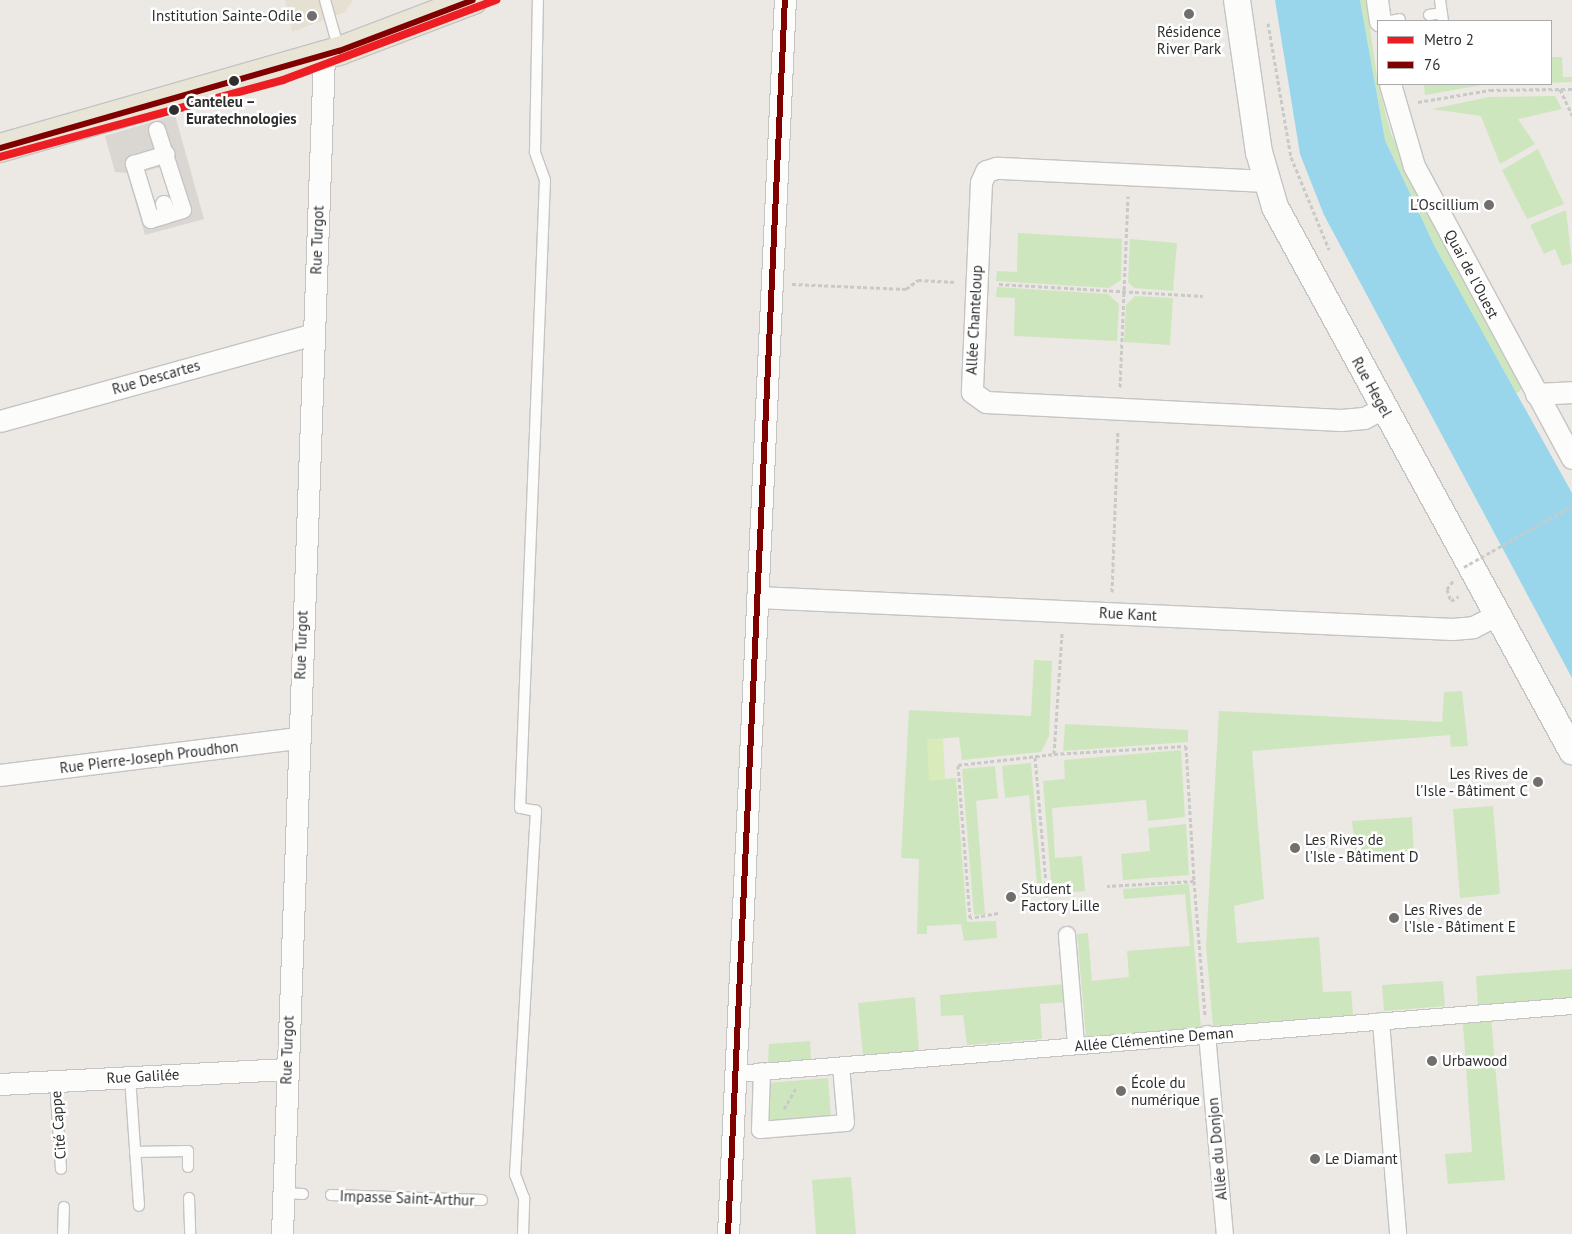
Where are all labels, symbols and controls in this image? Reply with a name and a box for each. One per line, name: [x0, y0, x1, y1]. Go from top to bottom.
place label: Institution Sainte-Odile: [152, 7, 302, 25]
marker: Résidence River Park: [1183, 8, 1195, 20]
marker: Institution Sainte-Odile: [306, 10, 318, 22]
legend: [1377, 20, 1552, 85]
place label: Résidence River Park: [1157, 22, 1221, 57]
text: Metro 2: [1424, 30, 1474, 49]
text: 76: [1424, 55, 1440, 74]
unlabelled marker: [229, 76, 239, 86]
place label: Canteleu – Euratechnologies: [186, 92, 297, 127]
marker: Canteleu – Euratechnologies: [165, 101, 183, 119]
place label: L'Oscillium: [1410, 196, 1479, 214]
marker: L'Oscillium: [1483, 199, 1495, 211]
street label: Rue Turgot: [307, 205, 327, 275]
street label: Quai de l'Ouest: [1441, 227, 1503, 321]
street label: Allée Chanteloup: [962, 265, 986, 375]
street label: Rue Hegel: [1348, 354, 1396, 420]
street label: Rue Descartes: [110, 356, 202, 398]
street label: Rue Kant: [1099, 603, 1157, 625]
street label: Rue Turgot: [291, 610, 311, 680]
street label: Rue Pierre-Joseph Proudhon: [59, 737, 239, 777]
place label: Les Rives de l'Isle - Bâtiment C: [1413, 764, 1528, 799]
marker: Les Rives de l'Isle - Bâtiment C: [1532, 776, 1544, 788]
place label: Les Rives de l'Isle - Bâtiment D: [1305, 830, 1421, 865]
marker: Les Rives de l'Isle - Bâtiment D: [1289, 842, 1301, 854]
place label: Student Factory Lille: [1021, 879, 1100, 914]
marker: Student Factory Lille: [1005, 891, 1017, 903]
place label: Les Rives de l'Isle - Bâtiment E: [1404, 900, 1518, 935]
marker: Les Rives de l'Isle - Bâtiment E: [1388, 912, 1400, 924]
street label: Rue Turgot: [277, 1015, 297, 1085]
street label: Allée Clémentine Deman: [1074, 1023, 1234, 1055]
place label: Urbawood: [1442, 1052, 1507, 1070]
marker: Urbawood: [1426, 1055, 1438, 1067]
street label: Rue Galilée: [106, 1065, 180, 1087]
place label: École du numérique: [1131, 1073, 1200, 1108]
marker: École du numérique: [1115, 1085, 1127, 1097]
street label: Cité Cappe: [47, 1090, 69, 1160]
street label: Allée du Donjon: [1204, 1097, 1230, 1201]
place label: Le Diamant: [1325, 1150, 1398, 1168]
marker: Le Diamant: [1309, 1153, 1321, 1165]
street label: Impasse Saint-Arthur: [339, 1187, 475, 1209]

